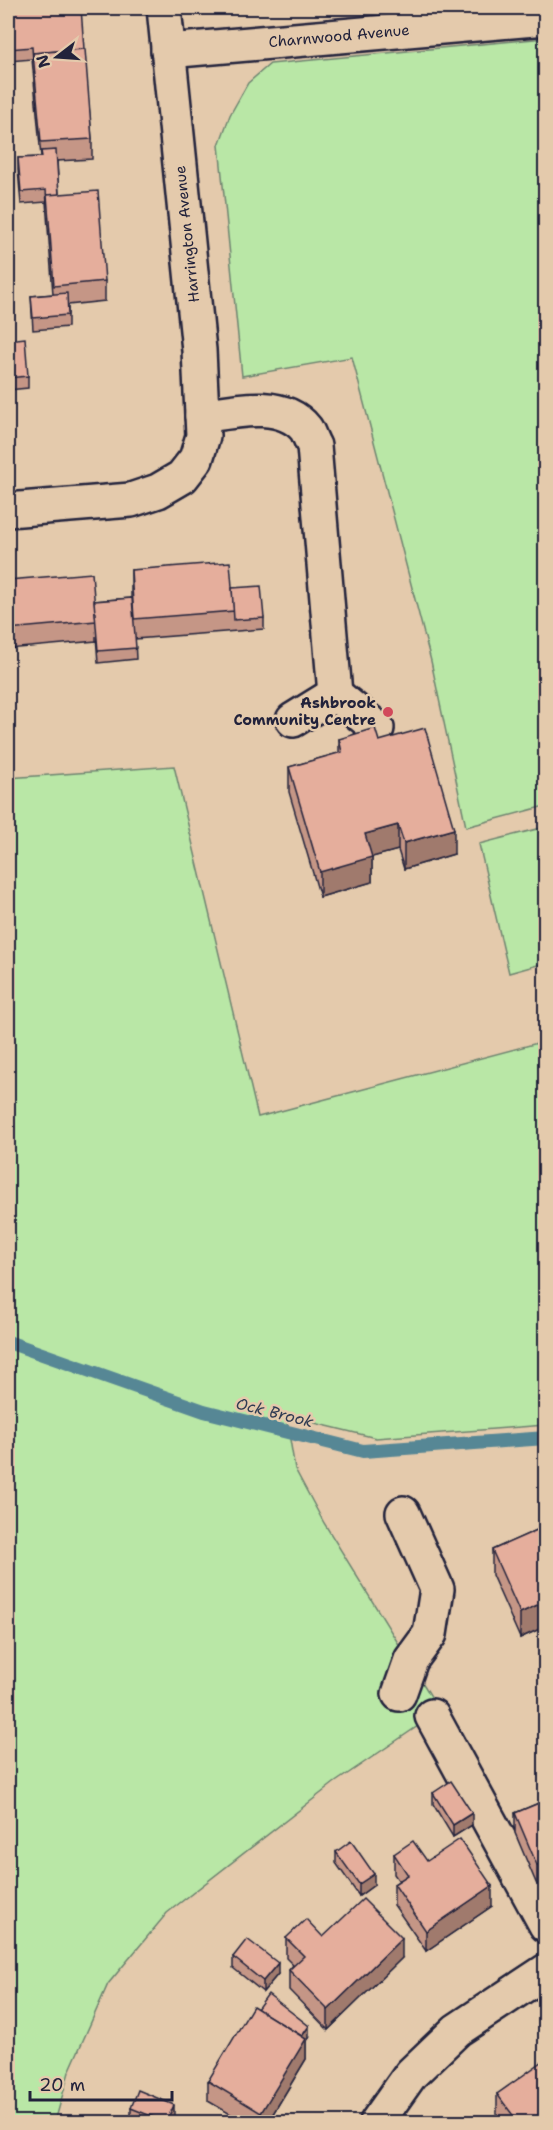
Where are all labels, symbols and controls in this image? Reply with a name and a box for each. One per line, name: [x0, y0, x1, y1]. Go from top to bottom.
street label: Charnwood Avenue: [268, 20, 410, 52]
north arrow: [27, 27, 87, 87]
text: N: [31, 52, 55, 70]
street label: Harrington Avenue: [170, 165, 204, 303]
place label: Ashbrook Community Centre: [234, 693, 376, 730]
marker: Ashbrook Community Centre: [381, 705, 395, 719]
water label: Ock Brook: [234, 1393, 316, 1432]
scale bar: [30, 2064, 172, 2102]
text: 20 m: [39, 2073, 85, 2097]

